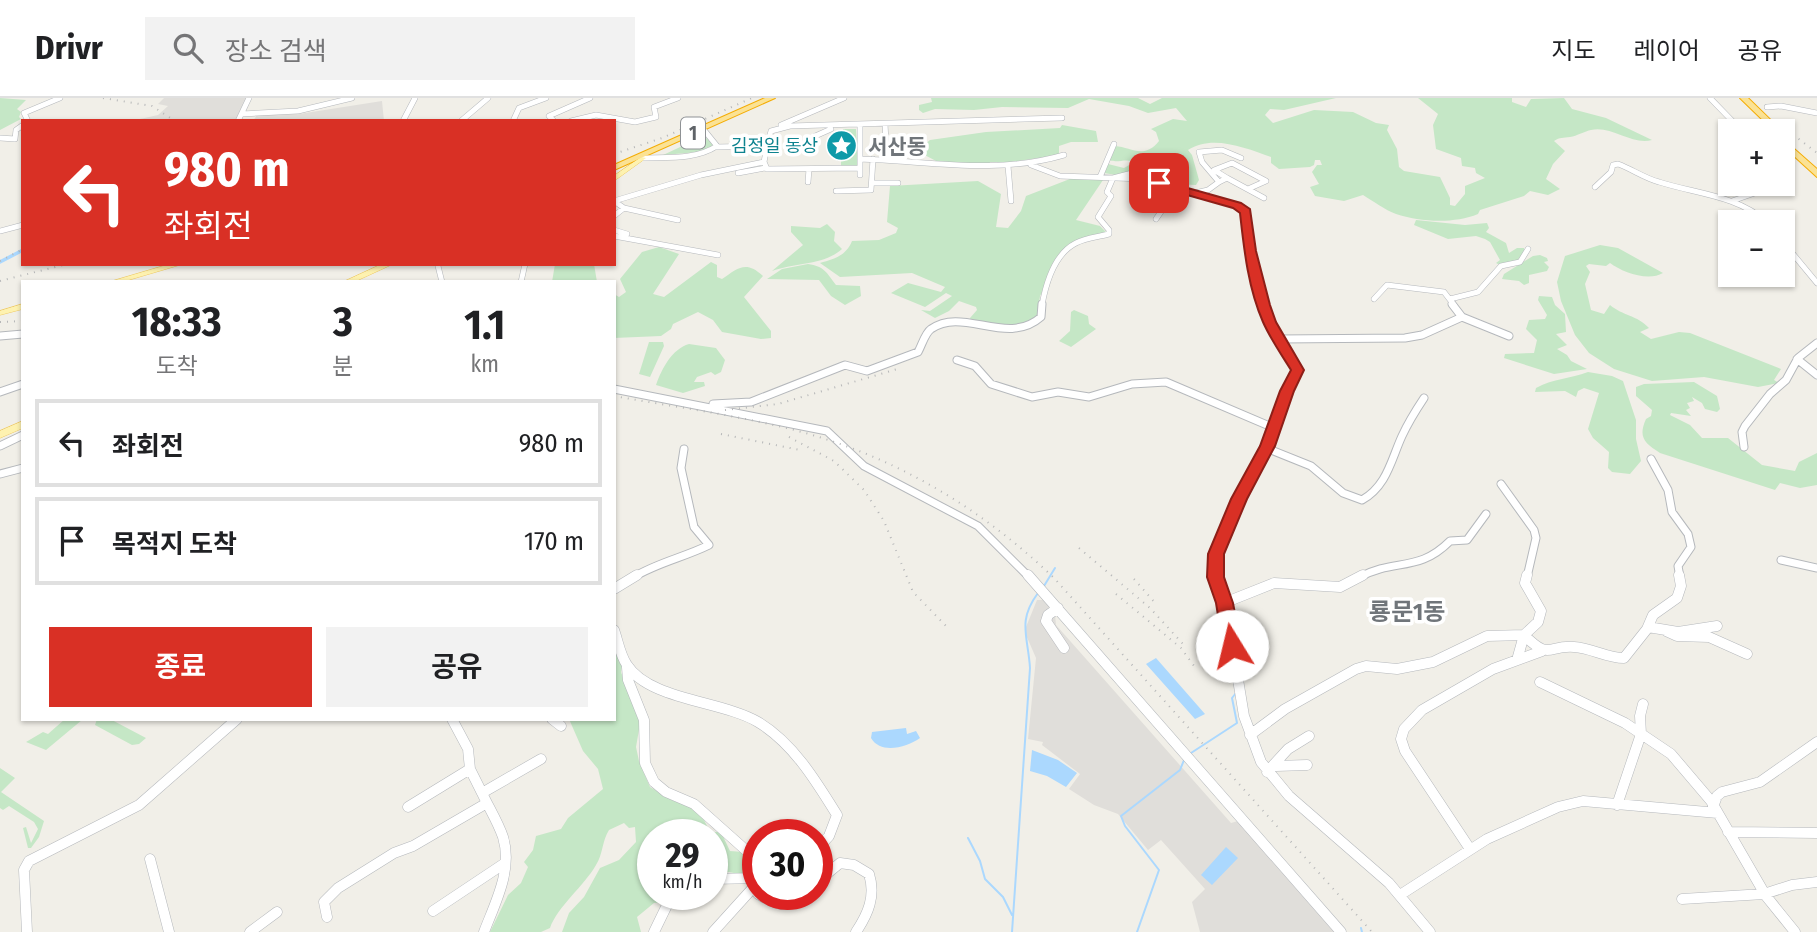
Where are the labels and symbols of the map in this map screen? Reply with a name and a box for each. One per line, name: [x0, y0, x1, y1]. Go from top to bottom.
road number: 1: [681, 118, 705, 148]
place icon: 김정일 동상: [824, 129, 858, 163]
district label: 서산동: [868, 134, 926, 160]
place label: 김정일 동상: [731, 135, 818, 157]
pin: [1129, 153, 1189, 213]
district label: 룡문1동: [1369, 598, 1445, 626]
position arrow: [1195, 609, 1269, 683]
speed limit sign: 30: [742, 819, 833, 910]

